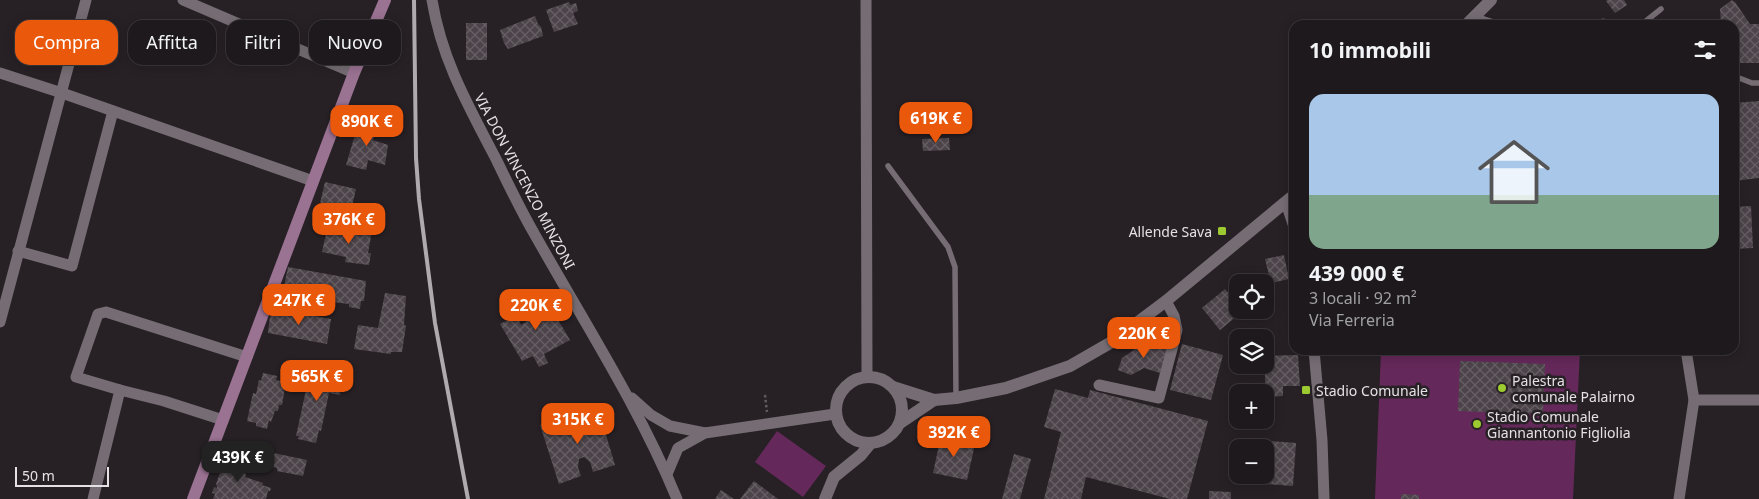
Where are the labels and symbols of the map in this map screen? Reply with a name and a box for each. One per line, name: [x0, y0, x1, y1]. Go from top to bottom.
street label: VIA DON VINCENZO MINZONI: [470, 90, 580, 273]
pin: 619K €: [895, 102, 977, 144]
pin: 890K €: [326, 104, 408, 147]
pin: 376K €: [308, 202, 390, 245]
place label: Allende Sava: [1129, 222, 1212, 241]
marker: Allende Sava: [1216, 225, 1228, 237]
pin: 247K €: [258, 284, 340, 326]
pin: 220K €: [495, 288, 577, 331]
pin: 220K €: [1103, 316, 1185, 359]
pin: 565K €: [276, 360, 358, 402]
place label: Palestra comunale Palairno: [1512, 371, 1635, 406]
place label: Stadio Comunale: [1316, 381, 1428, 400]
marker: Palestra comunale Palairno: [1496, 382, 1508, 394]
marker: Stadio Comunale: [1300, 384, 1312, 396]
pin: 315K €: [537, 402, 619, 445]
place label: Stadio Comunale Giannantonio Figliolia: [1487, 407, 1631, 442]
pin: 392K €: [913, 416, 995, 458]
marker: Stadio Comunale Giannantonio Figliolia: [1471, 418, 1483, 430]
pin: 439K €: [197, 440, 279, 483]
scale bar: [15, 464, 109, 487]

